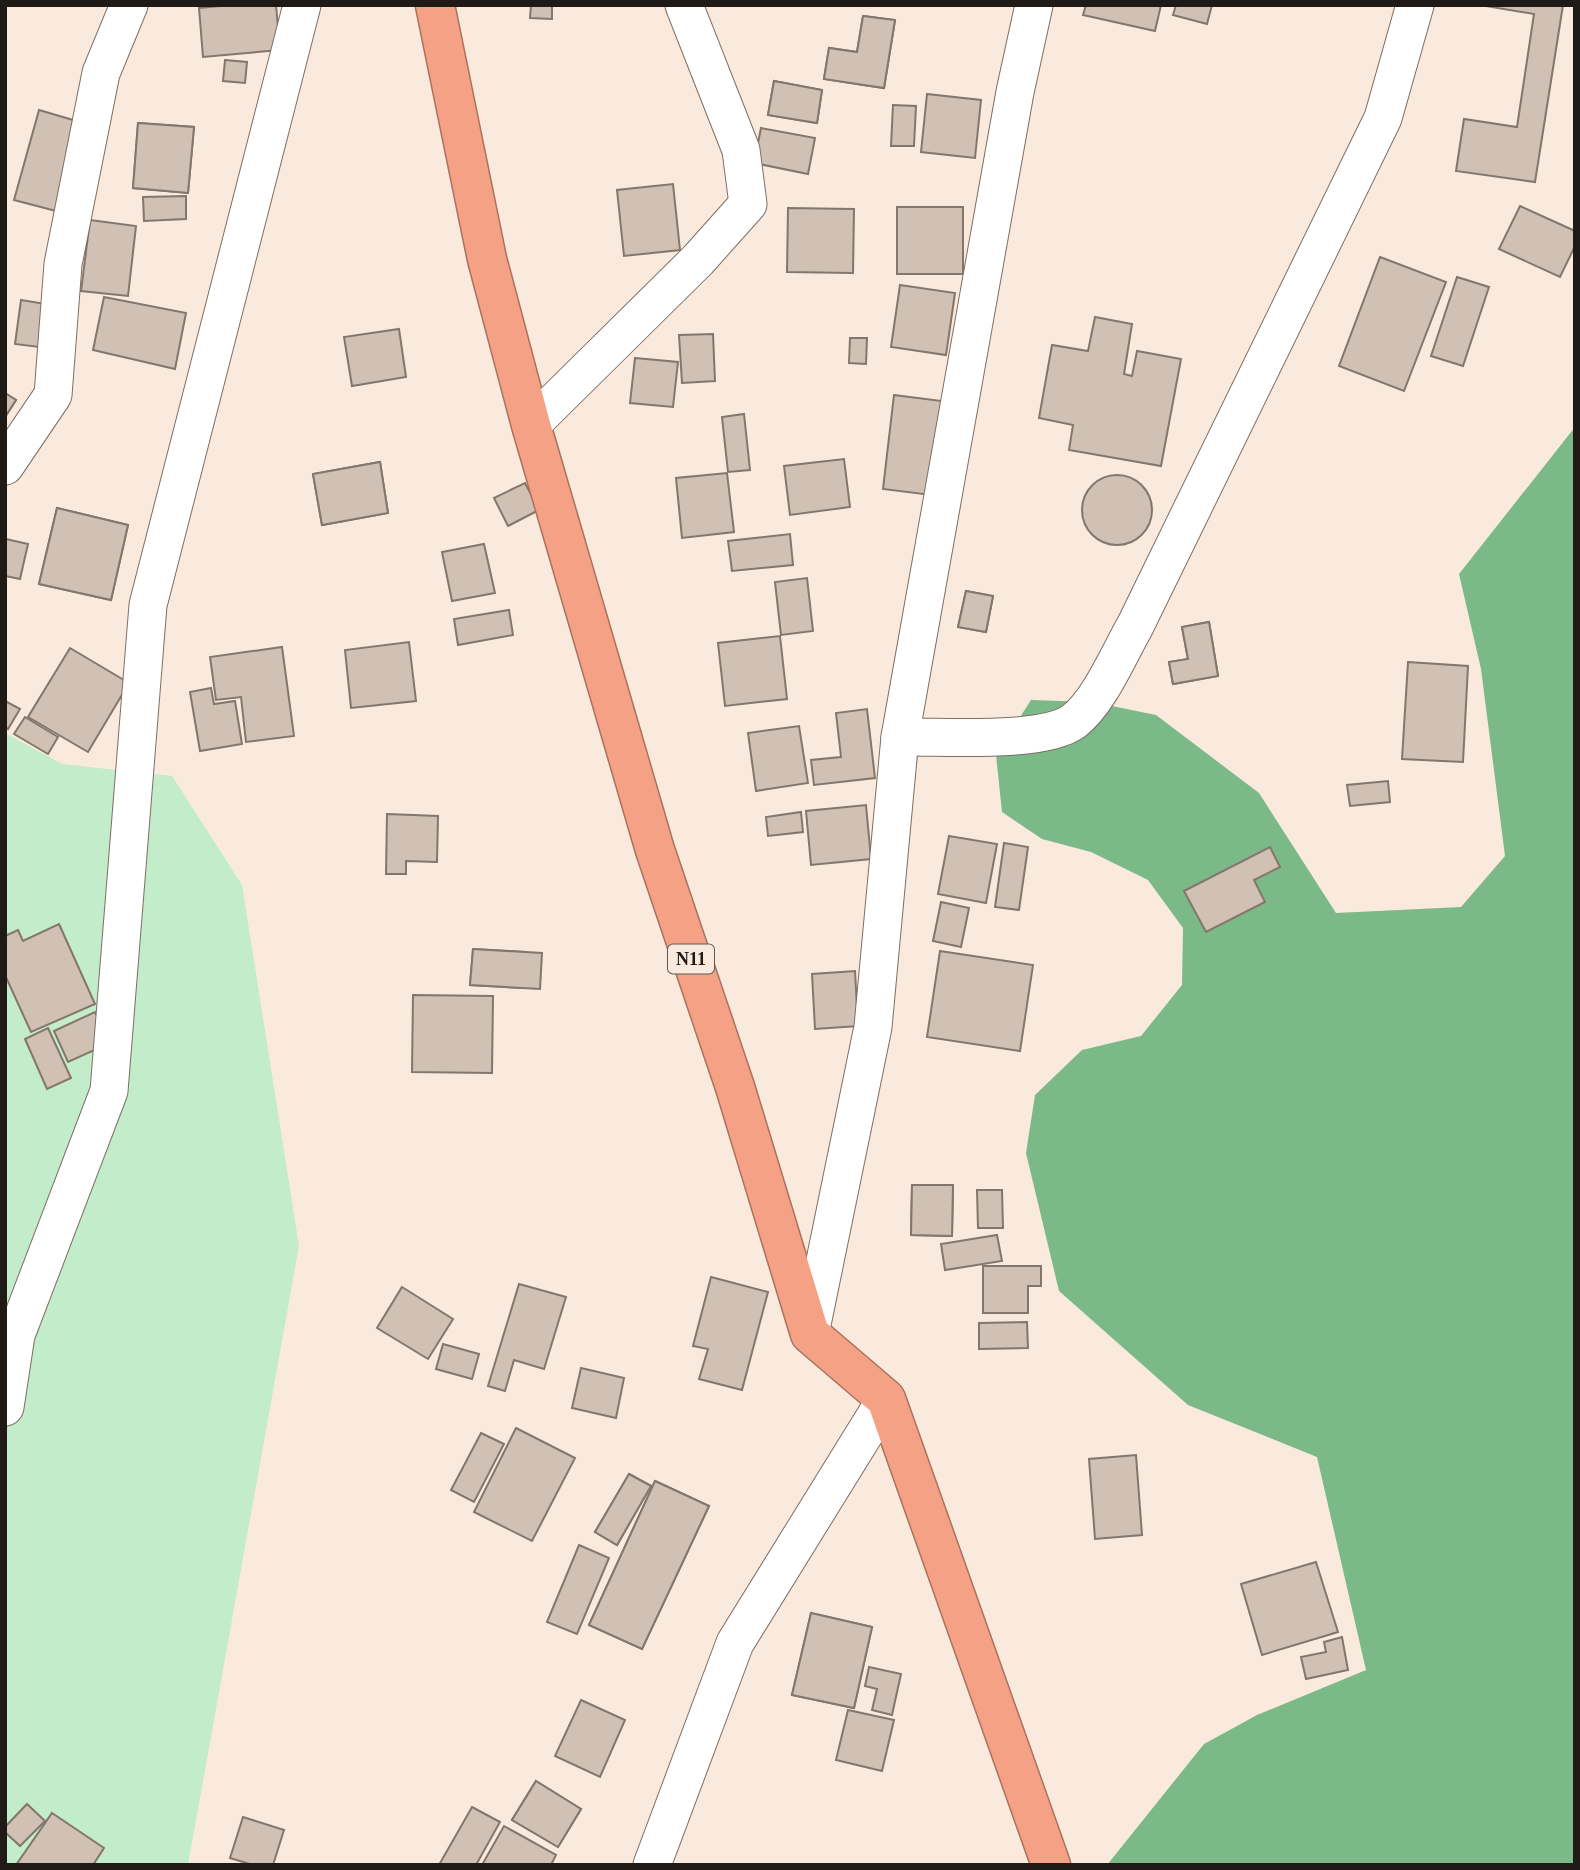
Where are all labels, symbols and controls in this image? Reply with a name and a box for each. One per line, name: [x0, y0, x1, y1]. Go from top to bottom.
road number: N11: [668, 944, 714, 974]

